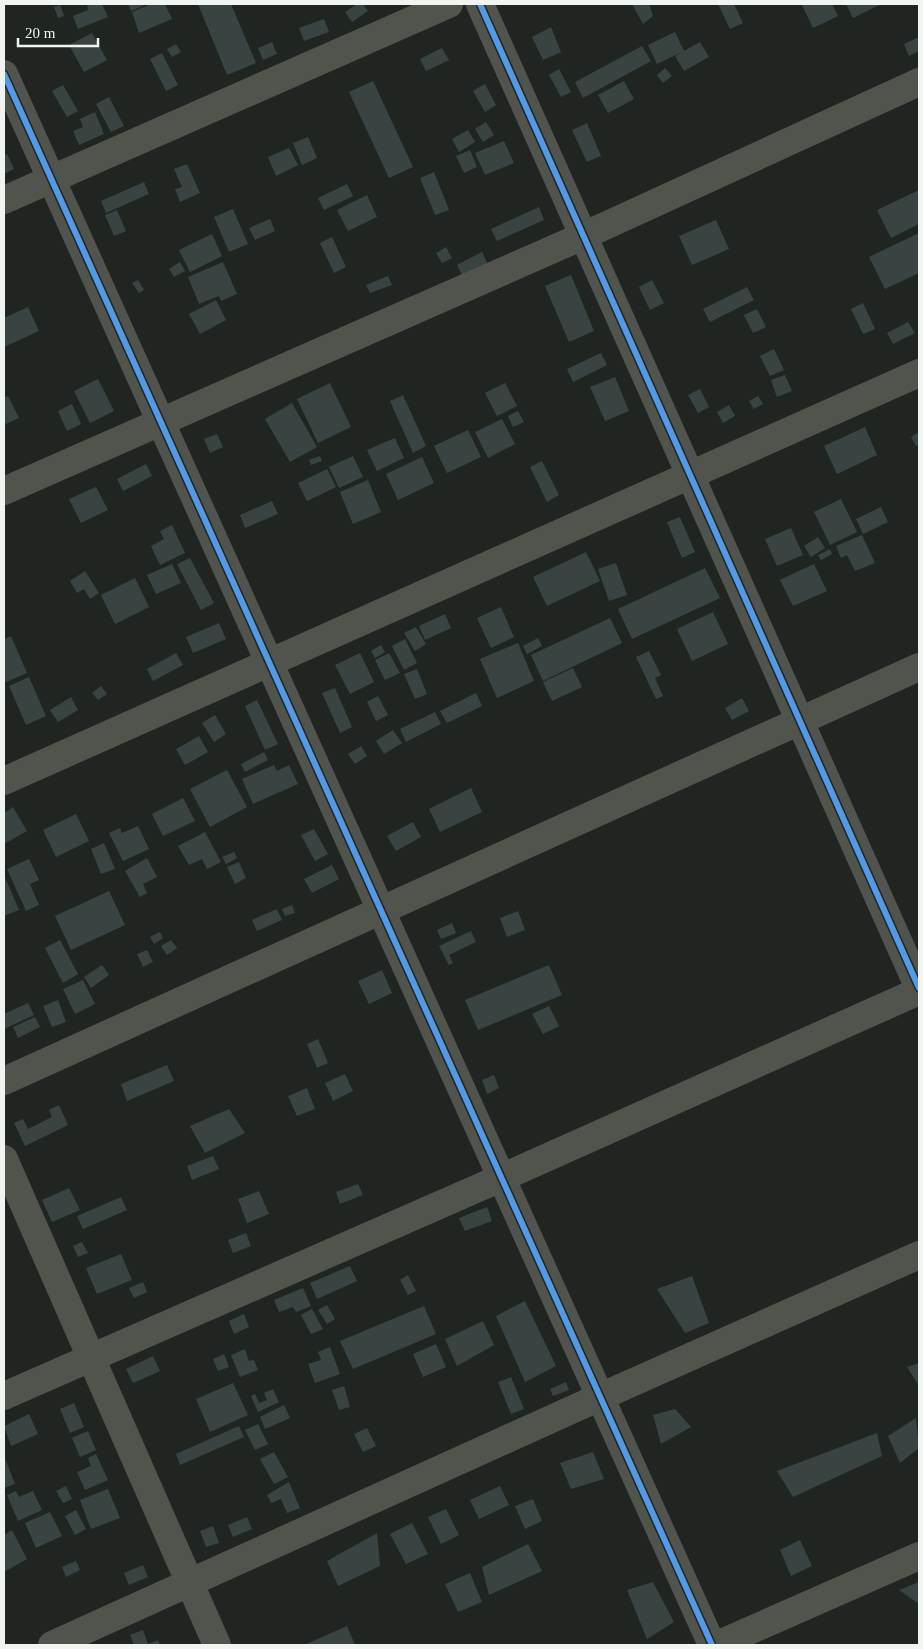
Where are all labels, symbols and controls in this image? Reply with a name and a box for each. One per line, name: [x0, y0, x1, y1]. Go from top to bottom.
scale bar: [18, 15, 98, 47]
text: 20 m: [25, 25, 56, 41]

